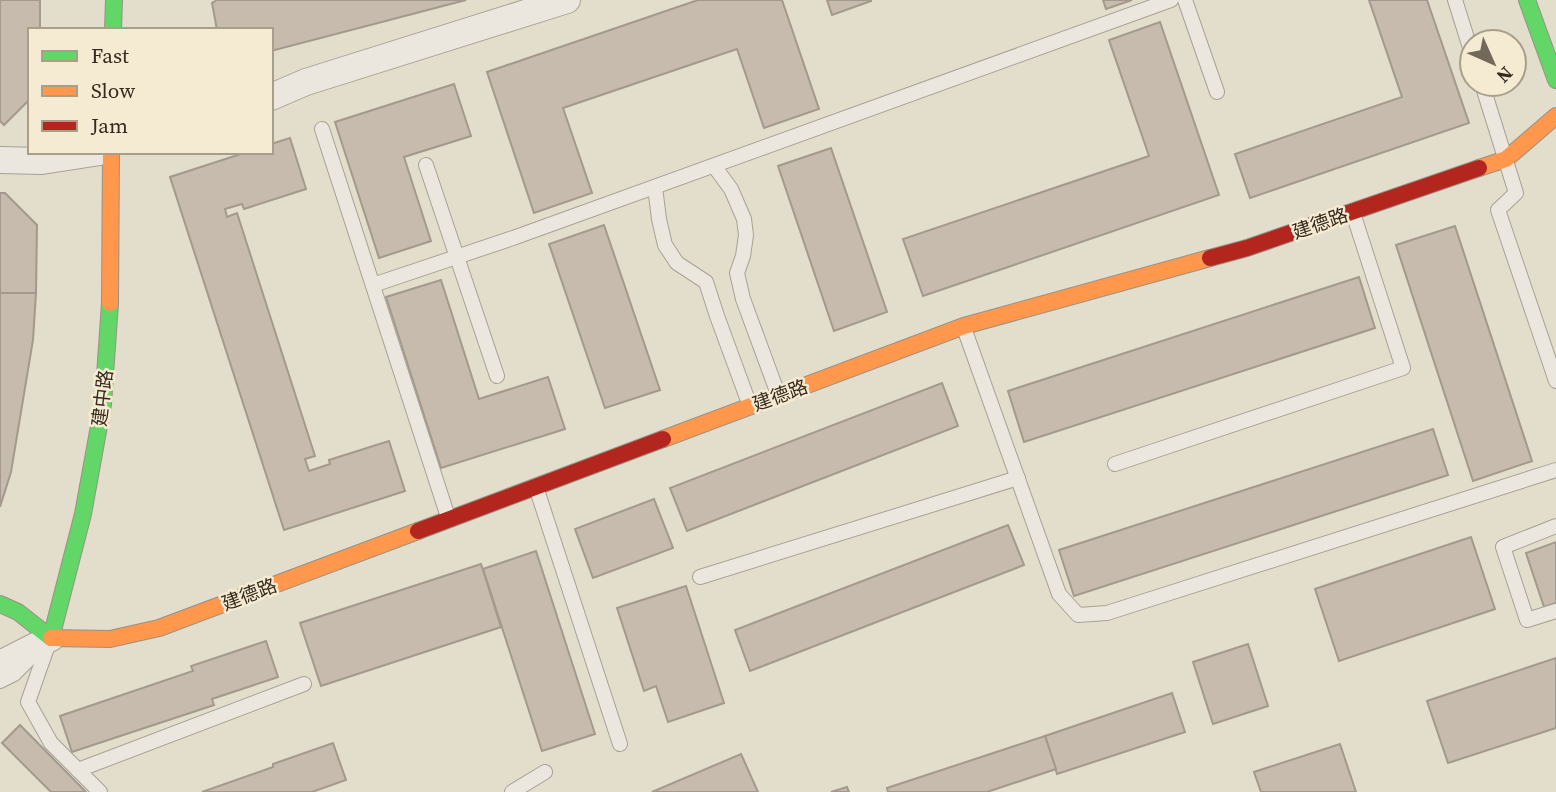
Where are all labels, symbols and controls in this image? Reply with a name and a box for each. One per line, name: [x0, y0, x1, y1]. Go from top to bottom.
legend: [28, 28, 273, 154]
north arrow: [1458, 28, 1528, 98]
text: Fast: [91, 41, 129, 70]
text: N: [1491, 61, 1519, 89]
text: Slow: [91, 76, 135, 105]
text: Jam: [90, 111, 128, 140]
street label: 建德路: [1289, 201, 1351, 245]
street label: 建中路: [86, 368, 118, 428]
street label: 建德路: [749, 373, 811, 417]
street label: 建德路: [218, 572, 280, 616]

